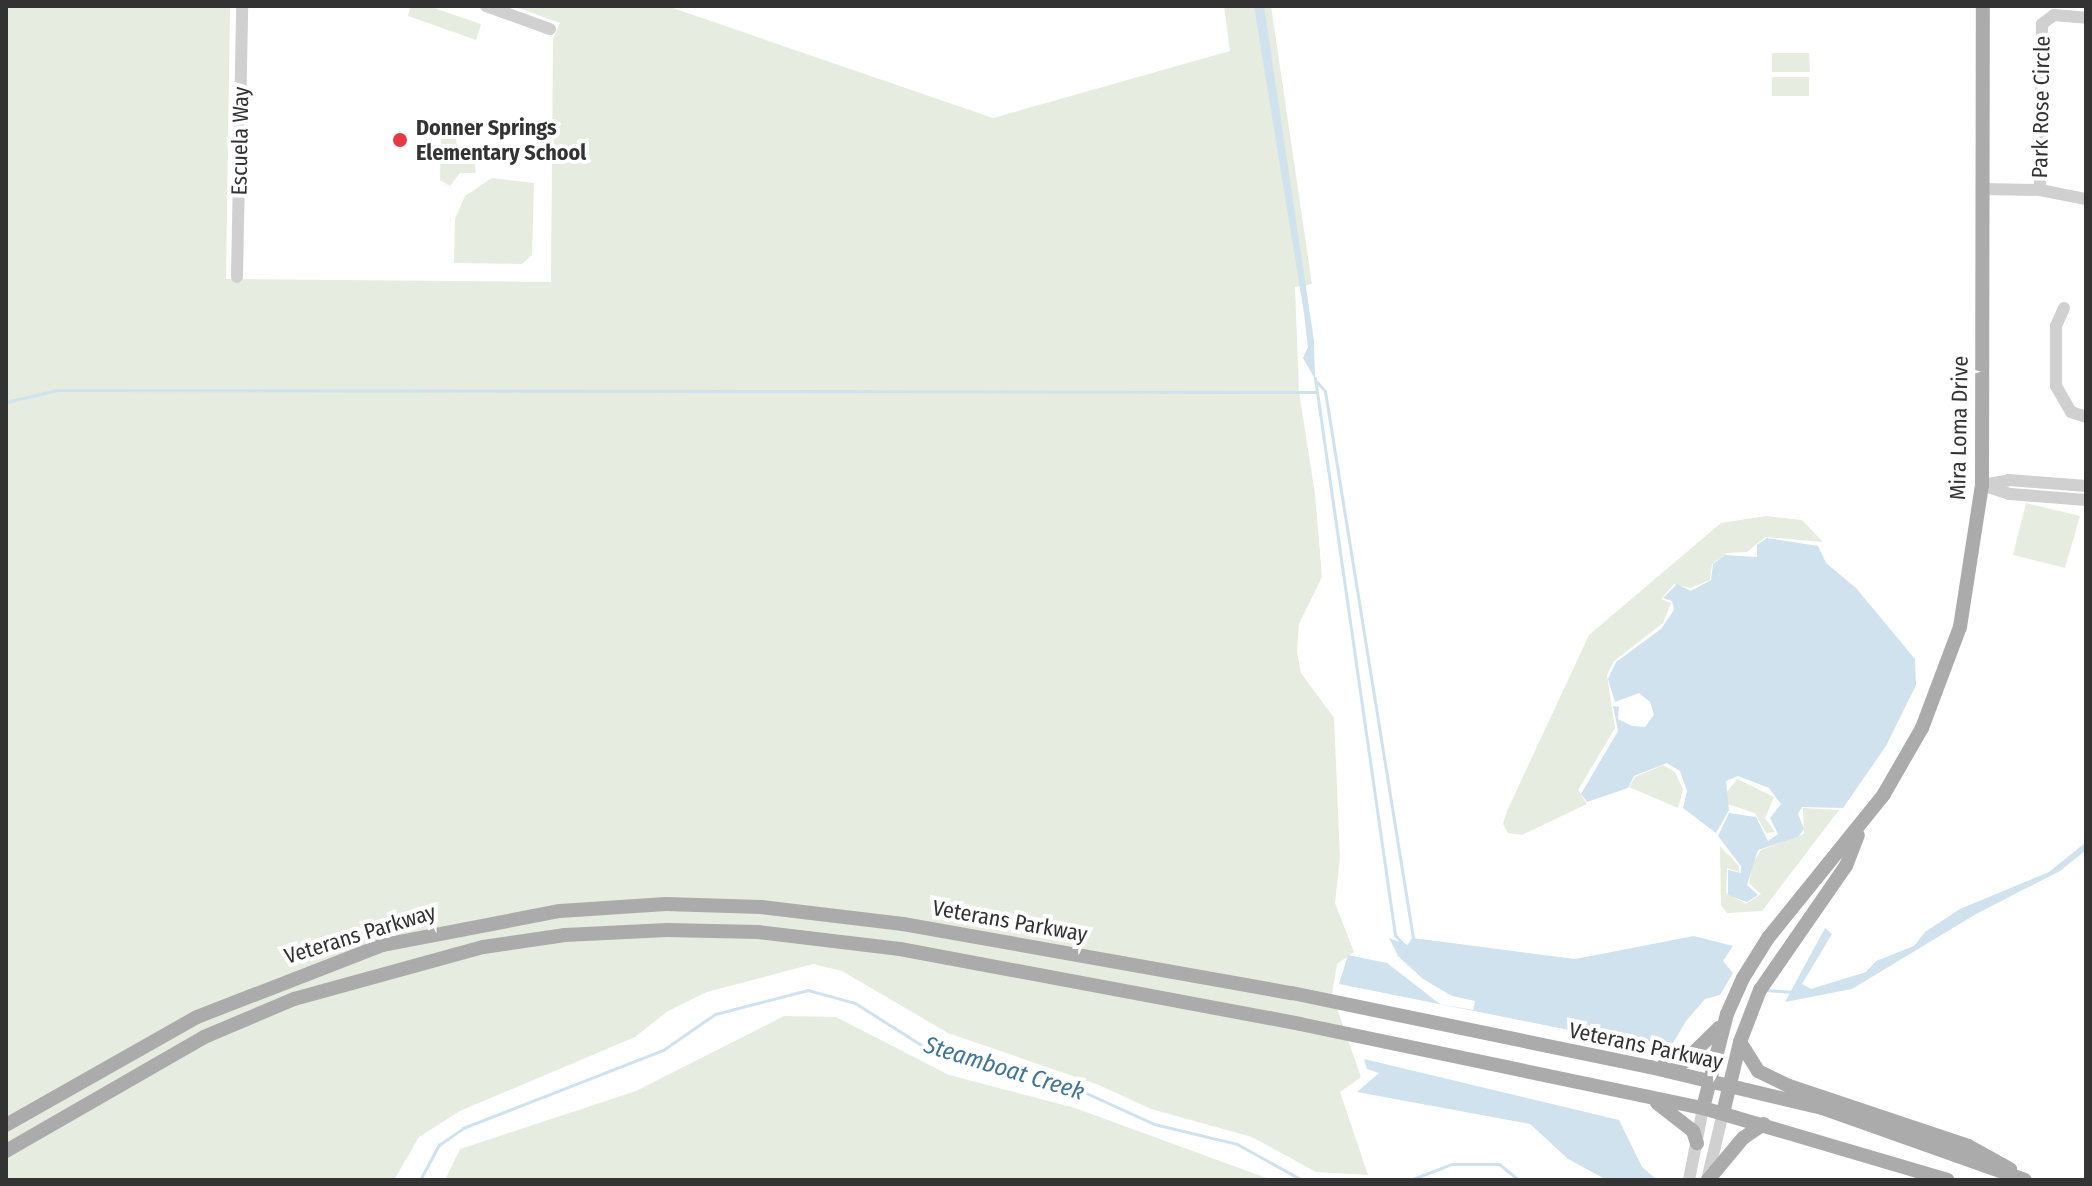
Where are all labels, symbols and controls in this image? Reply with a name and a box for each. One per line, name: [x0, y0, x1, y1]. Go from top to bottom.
street label: Park Rose Circle: [2027, 35, 2055, 179]
street label: Escuela Way: [226, 86, 254, 196]
place label: Donner Springs Elementary School: [416, 114, 586, 166]
marker: Donner Springs Elementary School: [391, 131, 409, 149]
street label: Mira Loma Drive: [1945, 356, 1973, 500]
street label: Veterans Parkway: [931, 894, 1089, 948]
street label: Veterans Parkway: [281, 898, 439, 970]
street label: Veterans Parkway: [1567, 1017, 1725, 1075]
water label: Steamboat Creek: [920, 1031, 1088, 1107]

